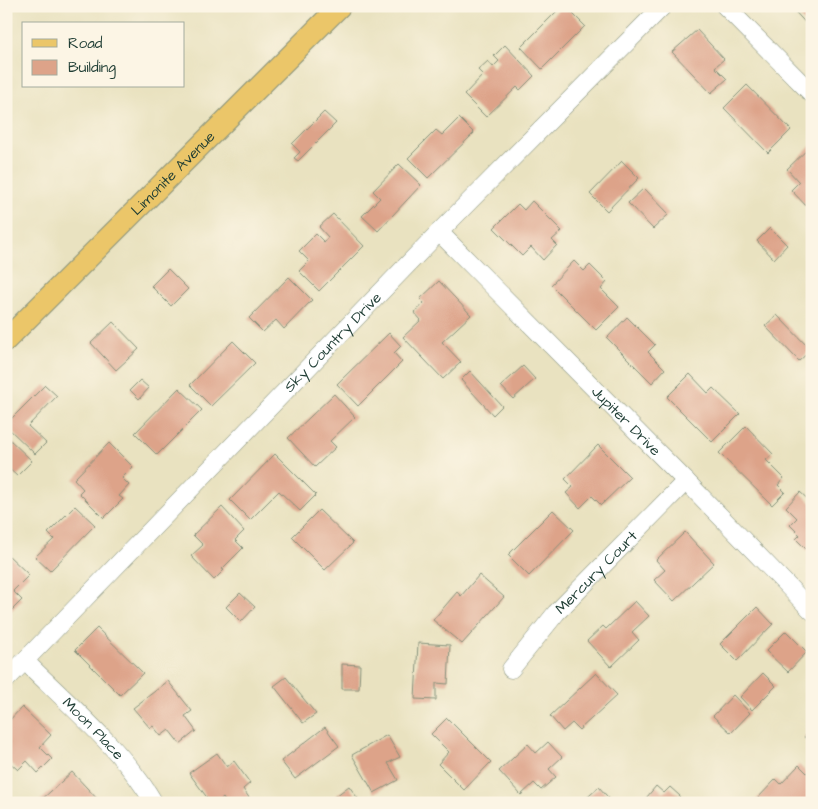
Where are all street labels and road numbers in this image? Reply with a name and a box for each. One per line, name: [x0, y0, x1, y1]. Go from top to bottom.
street label: Limonite Avenue: [126, 127, 220, 220]
street label: Sky Country Drive: [280, 288, 386, 397]
street label: Jupiter Drive: [587, 382, 665, 461]
street label: Mercury Court: [551, 526, 642, 619]
street label: Moon Place: [58, 693, 129, 765]

